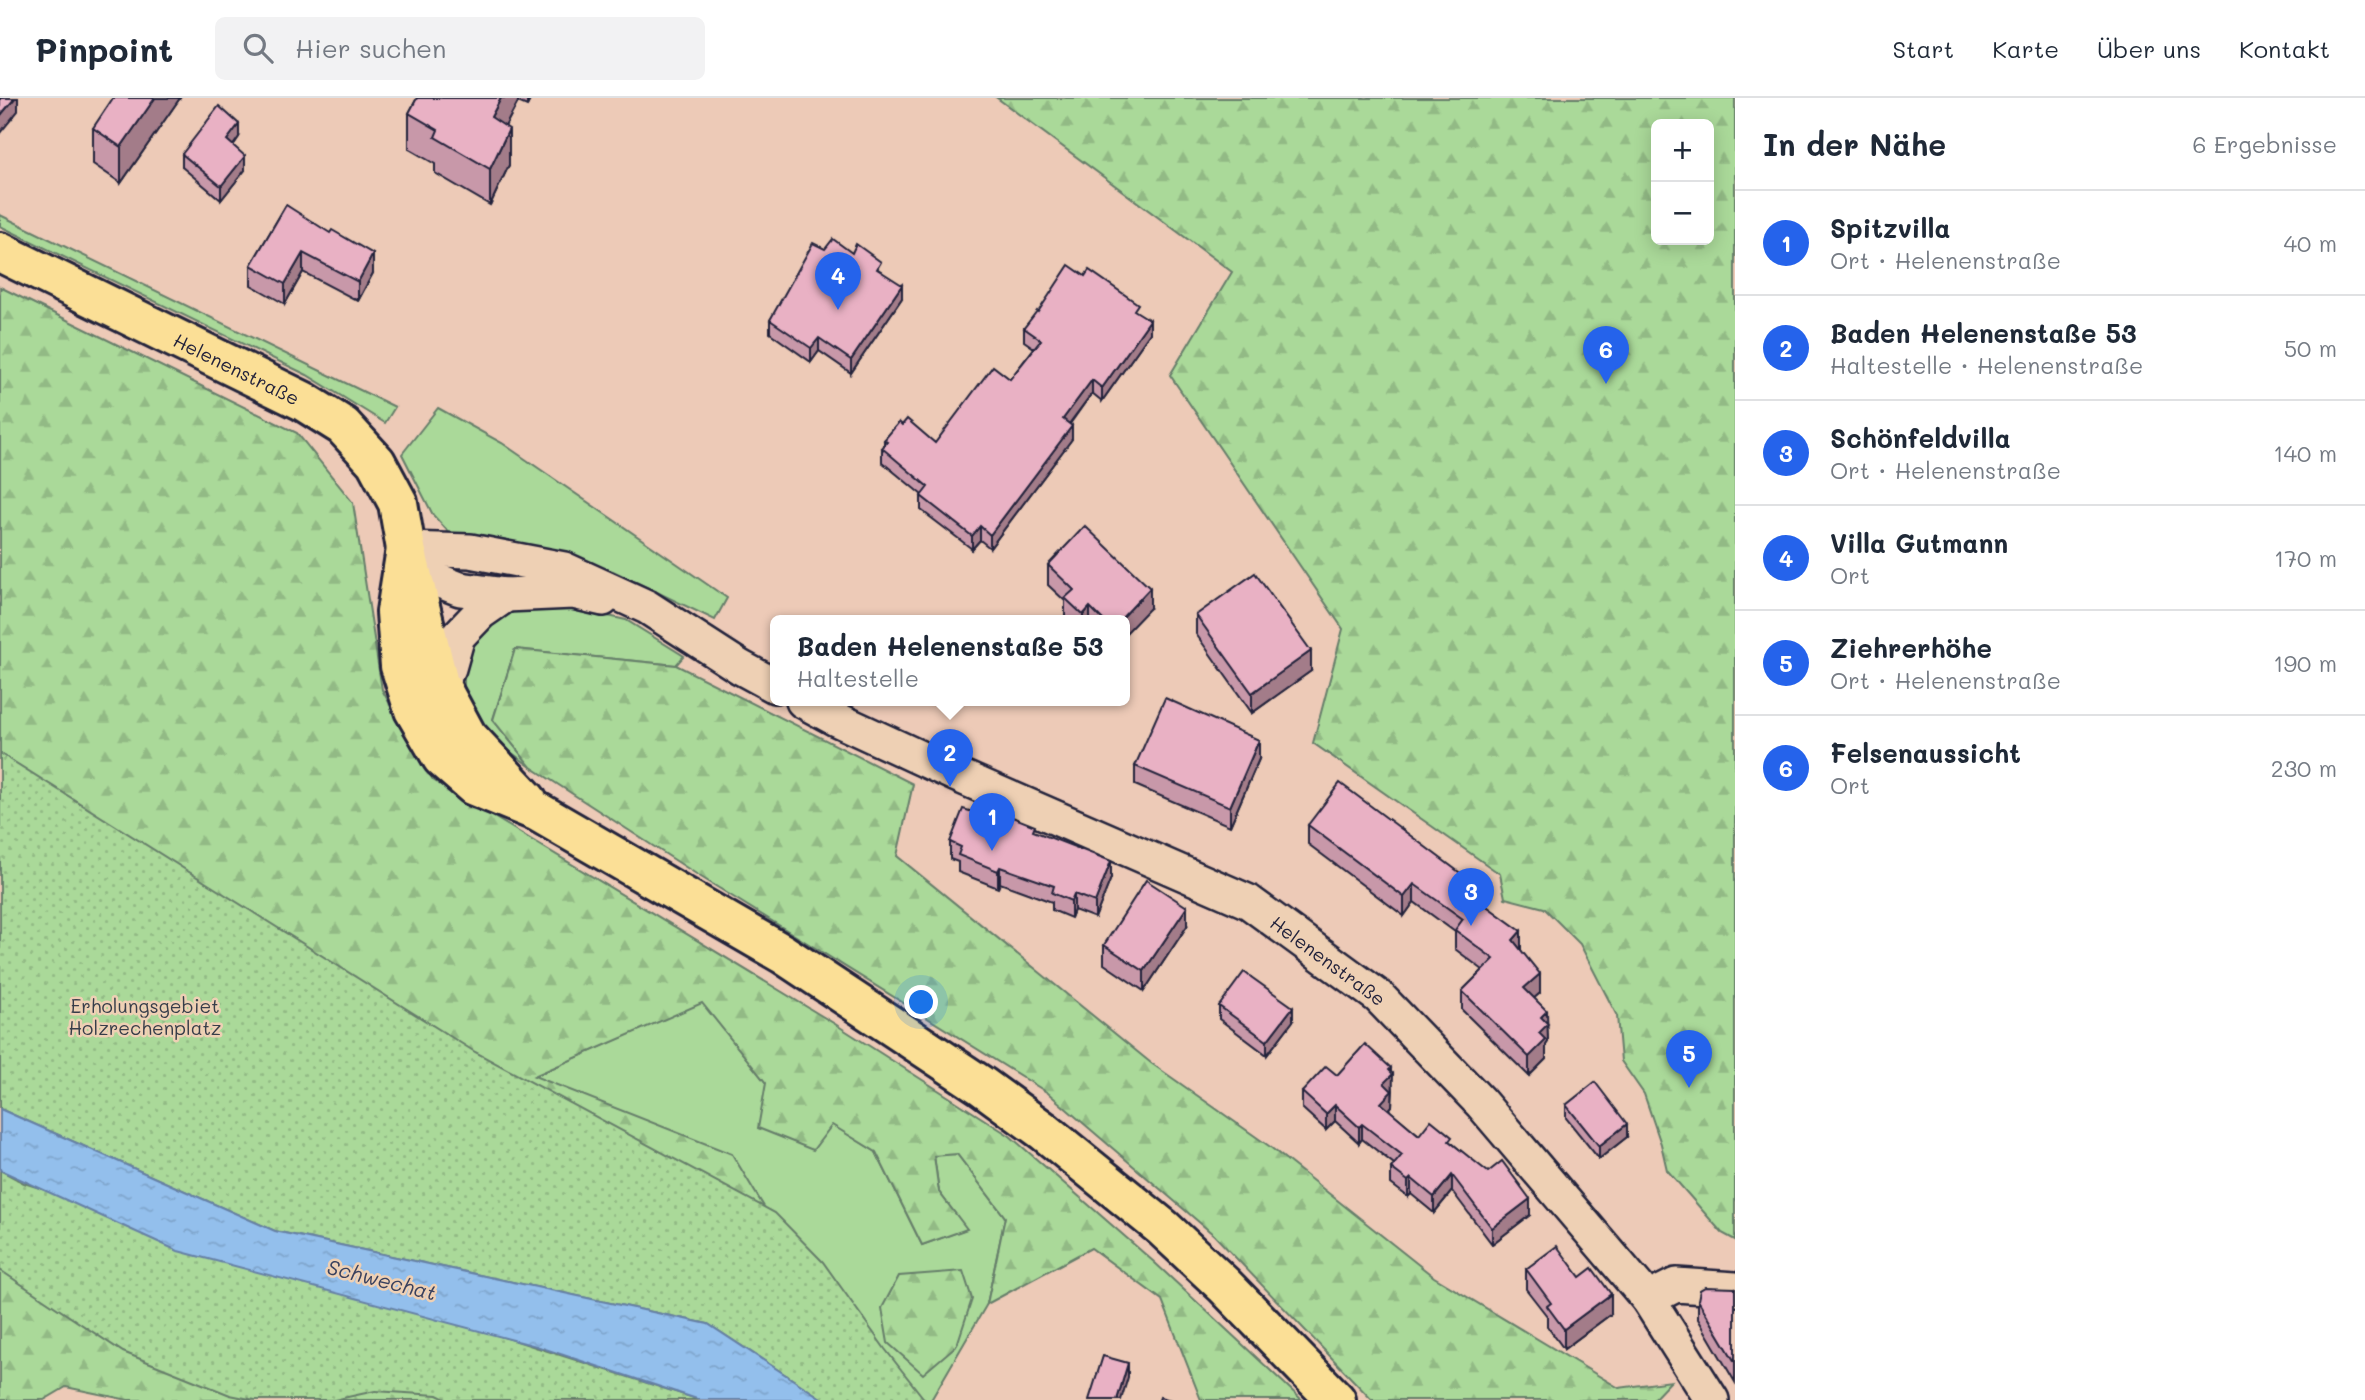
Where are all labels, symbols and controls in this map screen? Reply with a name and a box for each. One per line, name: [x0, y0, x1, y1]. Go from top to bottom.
search box: [215, 17, 705, 80]
text: Pinpoint: [35, 27, 173, 70]
icon: search: [239, 29, 277, 67]
text: Hier suchen: [295, 31, 447, 65]
text: Start: [1892, 33, 1954, 64]
text: Karte: [1992, 33, 2059, 64]
text: Über uns: [2097, 33, 2201, 64]
text: Kontakt: [2239, 33, 2330, 64]
map controls: [1651, 119, 1714, 245]
button: +: [1651, 119, 1714, 182]
text: In der Nähe: [1763, 124, 1946, 164]
text: 6 Ergebnisse: [2192, 129, 2337, 159]
button: −: [1651, 182, 1714, 245]
text: Spitzvilla: [1830, 211, 1951, 245]
text: 1: [1781, 228, 1791, 258]
text: 40 m: [2284, 228, 2337, 258]
text: Ort · Helenenstraße: [1830, 245, 2061, 275]
pin: 4: [815, 252, 861, 310]
text: Baden Helenenstaße 53: [1830, 316, 2137, 350]
pin: 6: [1583, 326, 1629, 384]
street label: Helenenstraße: [170, 327, 304, 410]
text: 2: [1780, 333, 1792, 363]
text: 50 m: [2284, 333, 2337, 363]
text: Haltestelle · Helenenstraße: [1830, 350, 2143, 380]
text: Schönfeldvilla: [1830, 421, 2011, 455]
text: 3: [1779, 438, 1793, 468]
text: 140 m: [2273, 438, 2337, 468]
text: Ort · Helenenstraße: [1830, 455, 2061, 485]
text: Villa Gutmann: [1830, 526, 2008, 560]
text: 4: [1779, 543, 1793, 573]
text: 170 m: [2274, 543, 2337, 573]
text: Ort: [1830, 560, 1870, 590]
popup: [770, 615, 1130, 706]
text: Baden Helenenstaße 53: [797, 629, 1103, 663]
text: Ziehrerhöhe: [1830, 631, 1992, 665]
text: 5: [1779, 648, 1793, 678]
text: 190 m: [2273, 648, 2337, 678]
text: Haltestelle: [797, 663, 919, 693]
text: Ort · Helenenstraße: [1830, 665, 2061, 695]
pin: 2: [927, 729, 973, 787]
text: Felsenaussicht: [1830, 736, 2021, 770]
text: 6: [1779, 753, 1793, 783]
text: 230 m: [2271, 753, 2337, 783]
text: Ort: [1830, 770, 1870, 800]
pin: 1: [969, 793, 1015, 851]
pin: 3: [1448, 868, 1494, 926]
street label: Helenenstraße: [1266, 910, 1392, 1010]
your location: [904, 985, 938, 1019]
park label: Erholungsgebiet Holzrechenplatz: [69, 993, 221, 1040]
pin: 5: [1666, 1030, 1712, 1088]
water label: Schwechat: [324, 1252, 440, 1306]

